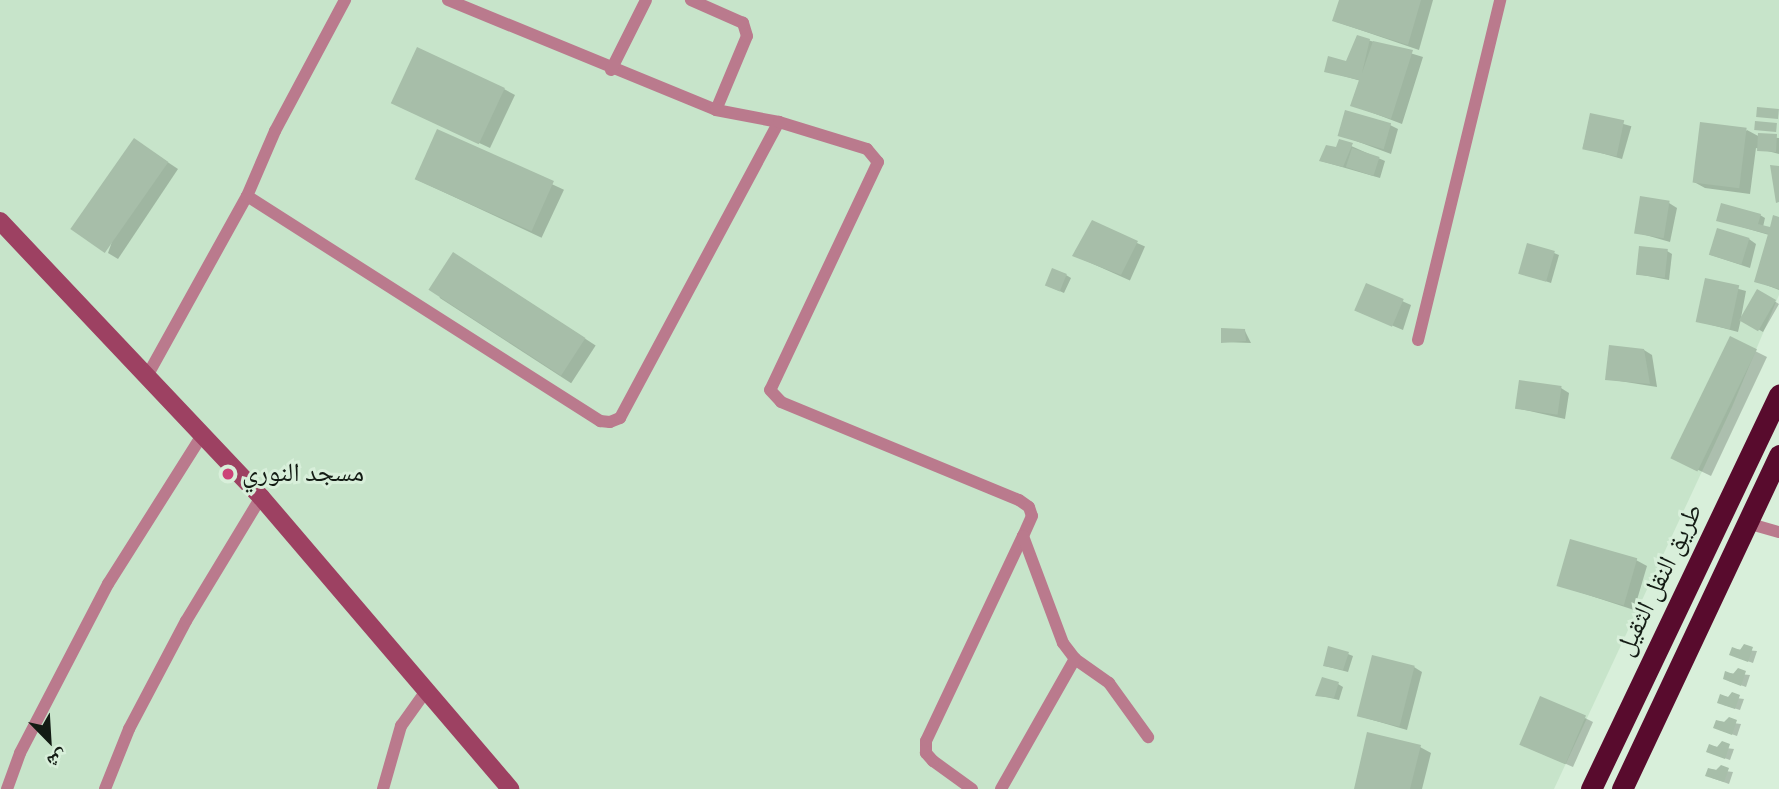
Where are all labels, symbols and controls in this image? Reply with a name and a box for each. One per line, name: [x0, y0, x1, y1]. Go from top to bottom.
place label: مسجد النوري: [242, 458, 364, 490]
marker: مسجد النوري: [220, 466, 236, 482]
street label: طريق النقل الثقيل: [1610, 499, 1710, 661]
north arrow: [14, 705, 84, 775]
text: ش: [43, 744, 72, 774]

